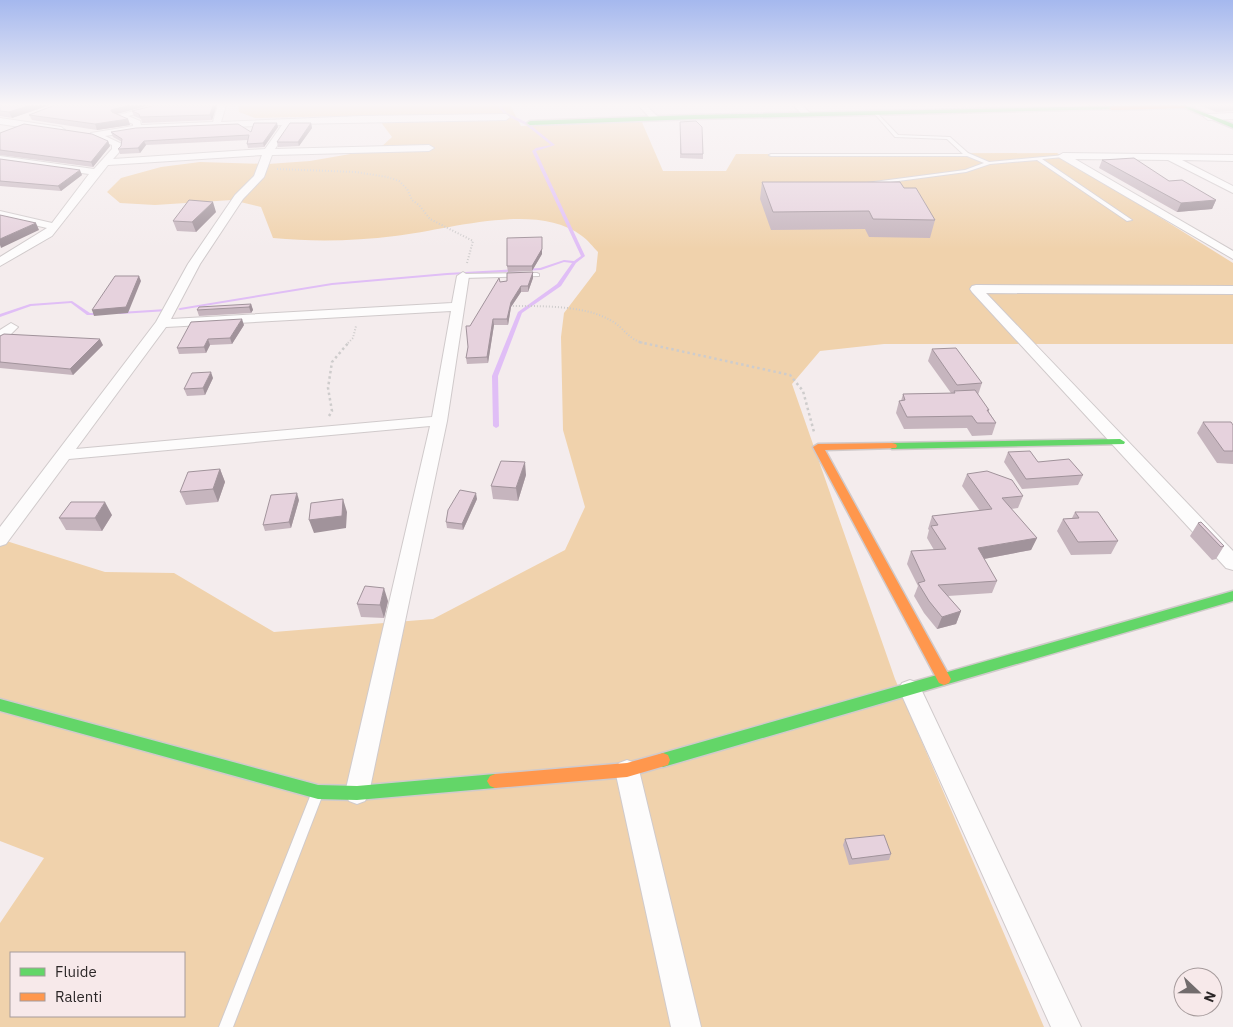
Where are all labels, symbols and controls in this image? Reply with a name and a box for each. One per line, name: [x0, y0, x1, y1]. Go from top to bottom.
legend: [10, 952, 185, 1017]
text: Fluide: [55, 962, 97, 981]
north arrow: [1173, 967, 1223, 1017]
text: Ralenti: [55, 987, 102, 1006]
text: N: [1200, 989, 1220, 1005]

